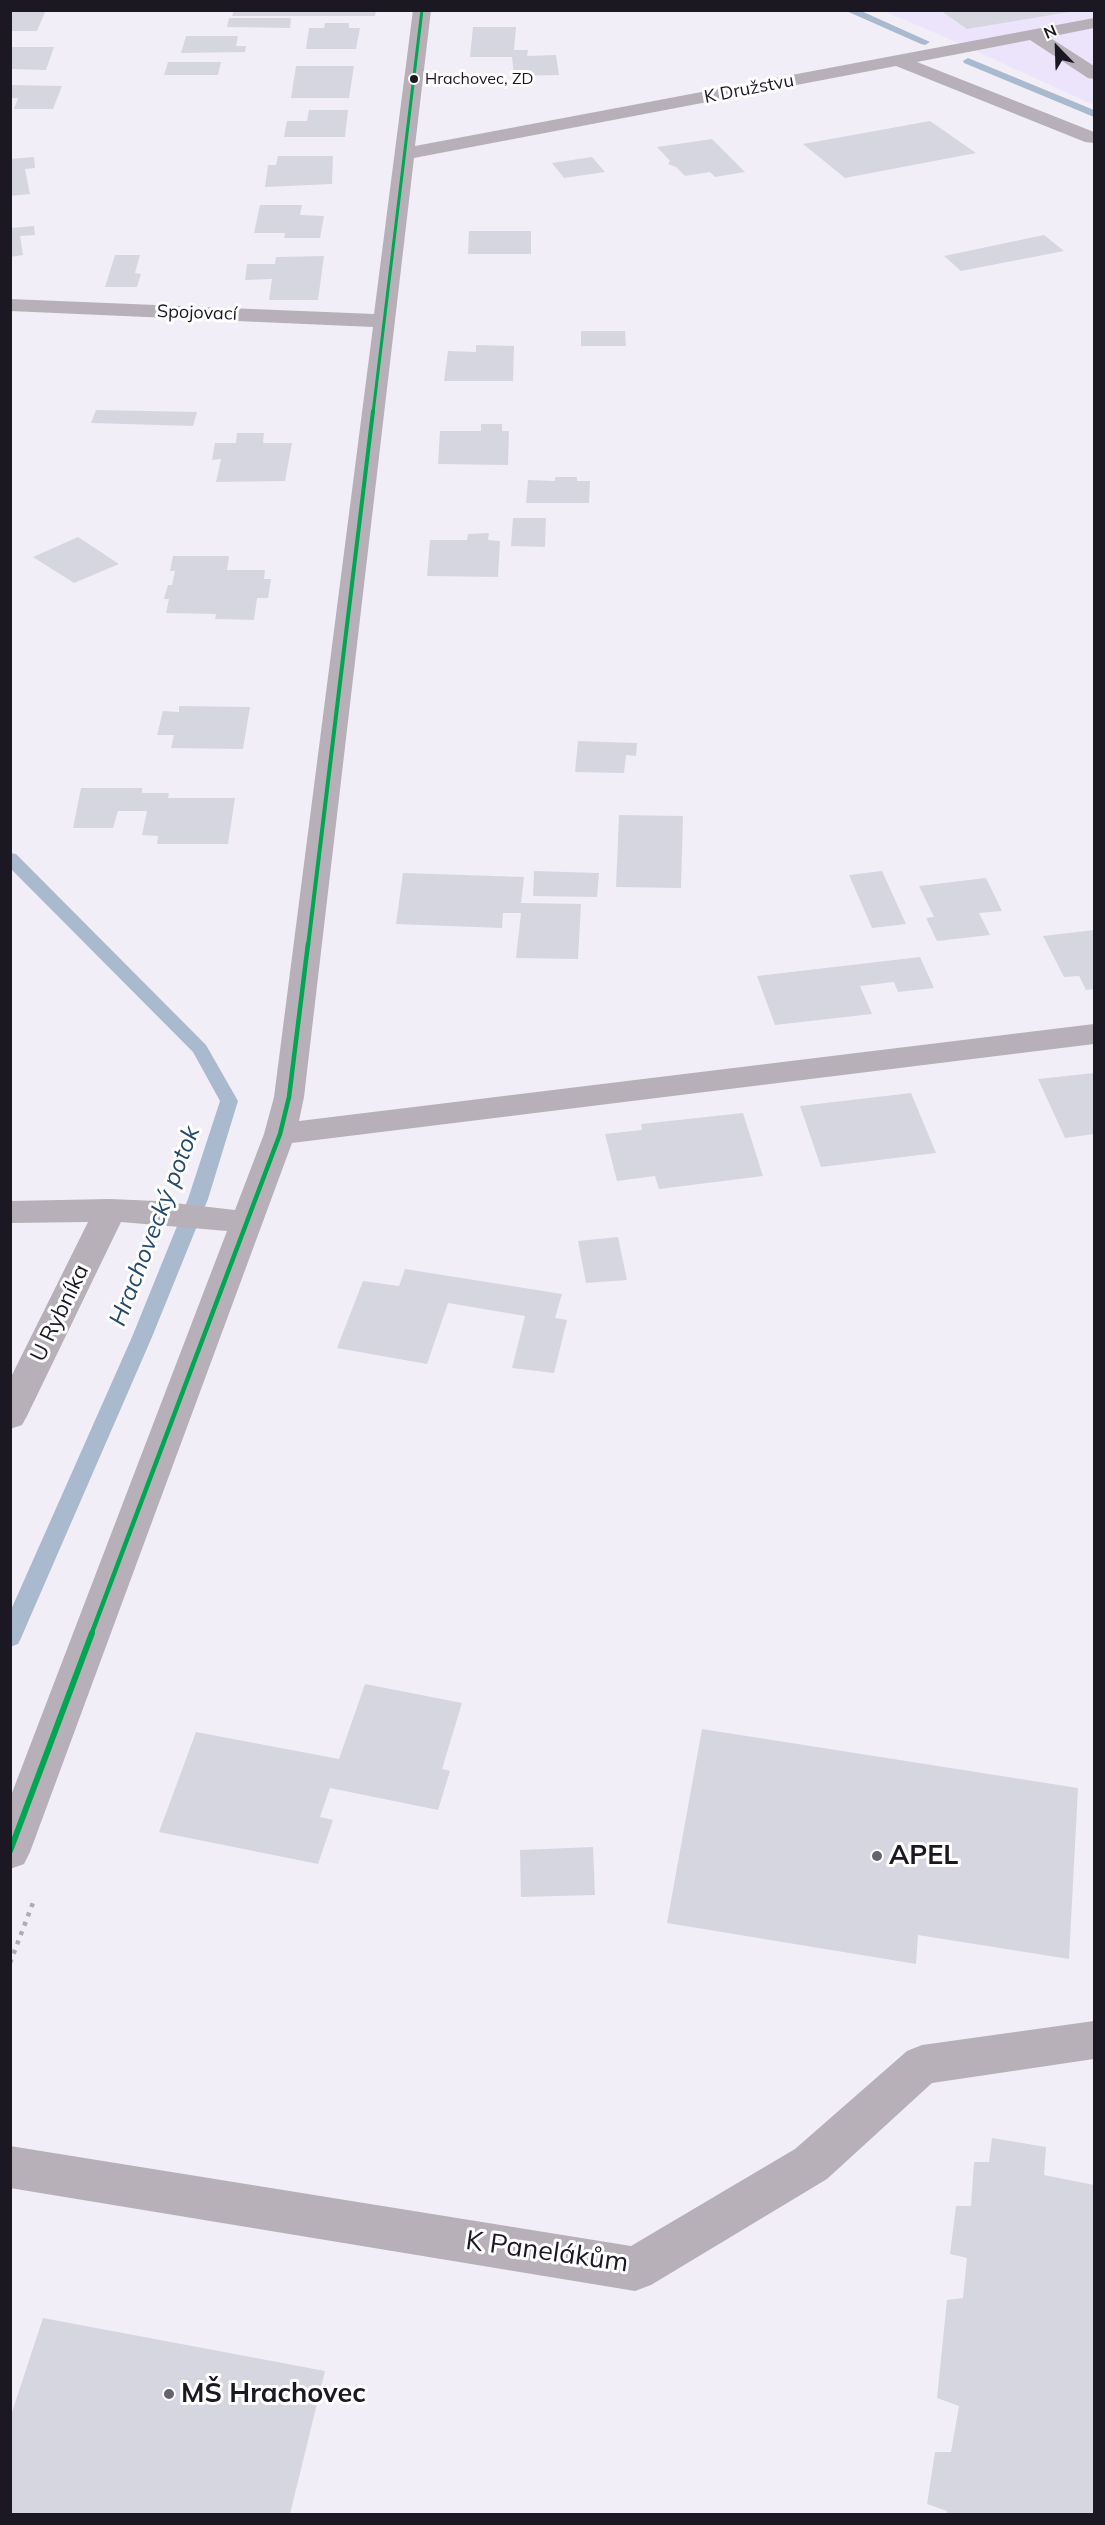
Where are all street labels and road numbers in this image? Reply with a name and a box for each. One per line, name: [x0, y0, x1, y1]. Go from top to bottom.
street label: K Družstvu: [702, 70, 796, 108]
street label: Spojovací: [157, 301, 237, 325]
street label: U Rybníka: [25, 1260, 95, 1366]
street label: K Panelákům: [464, 2225, 630, 2279]

